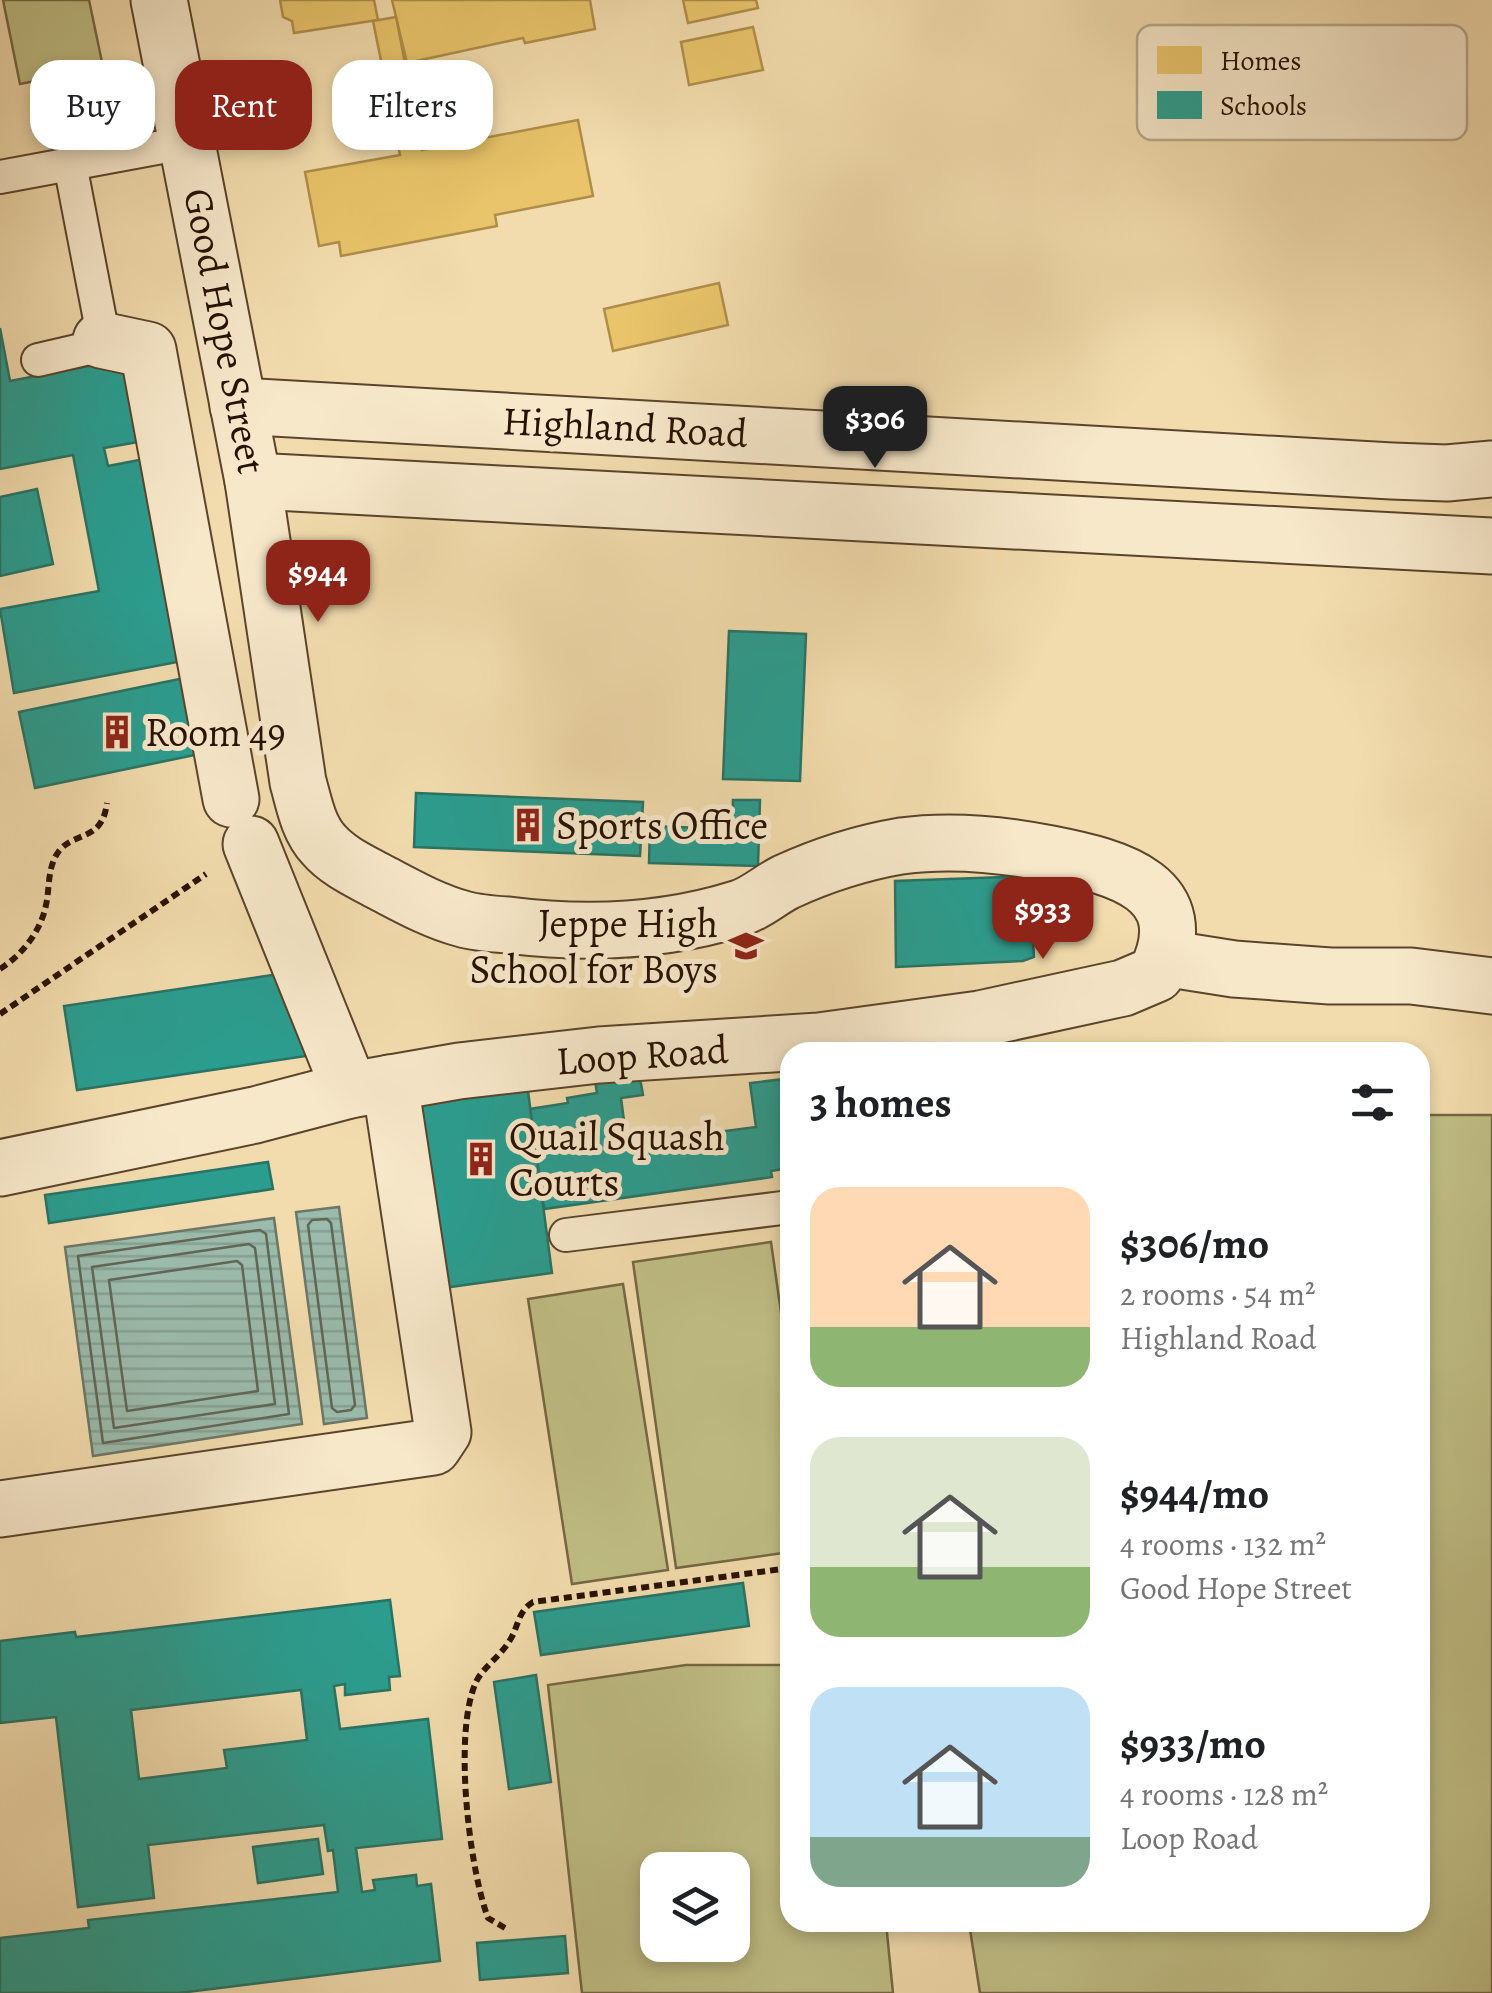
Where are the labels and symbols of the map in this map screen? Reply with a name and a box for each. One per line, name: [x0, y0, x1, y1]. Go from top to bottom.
legend: [1137, 25, 1467, 140]
text: Homes: [1220, 42, 1302, 80]
text: Schools: [1220, 87, 1307, 125]
street label: Good Hope Street: [170, 184, 280, 478]
pin: $306: [816, 386, 934, 471]
street label: Highland Road: [501, 393, 750, 461]
pin: $944: [259, 540, 377, 625]
place label: Room 49: [145, 705, 286, 760]
building icon: Room 49: [98, 713, 136, 751]
place label: Sports Office: [556, 798, 768, 853]
building icon: Sports Office: [509, 806, 547, 844]
pin: $933: [984, 877, 1102, 962]
place label: Jeppe High School for Boys: [469, 896, 718, 997]
school or university icon: Jeppe High School for Boys: [727, 927, 765, 965]
street label: Loop Road: [554, 1022, 730, 1088]
place label: Quail Squash Courts: [509, 1109, 725, 1210]
building icon: Quail Squash Courts: [462, 1140, 500, 1178]

